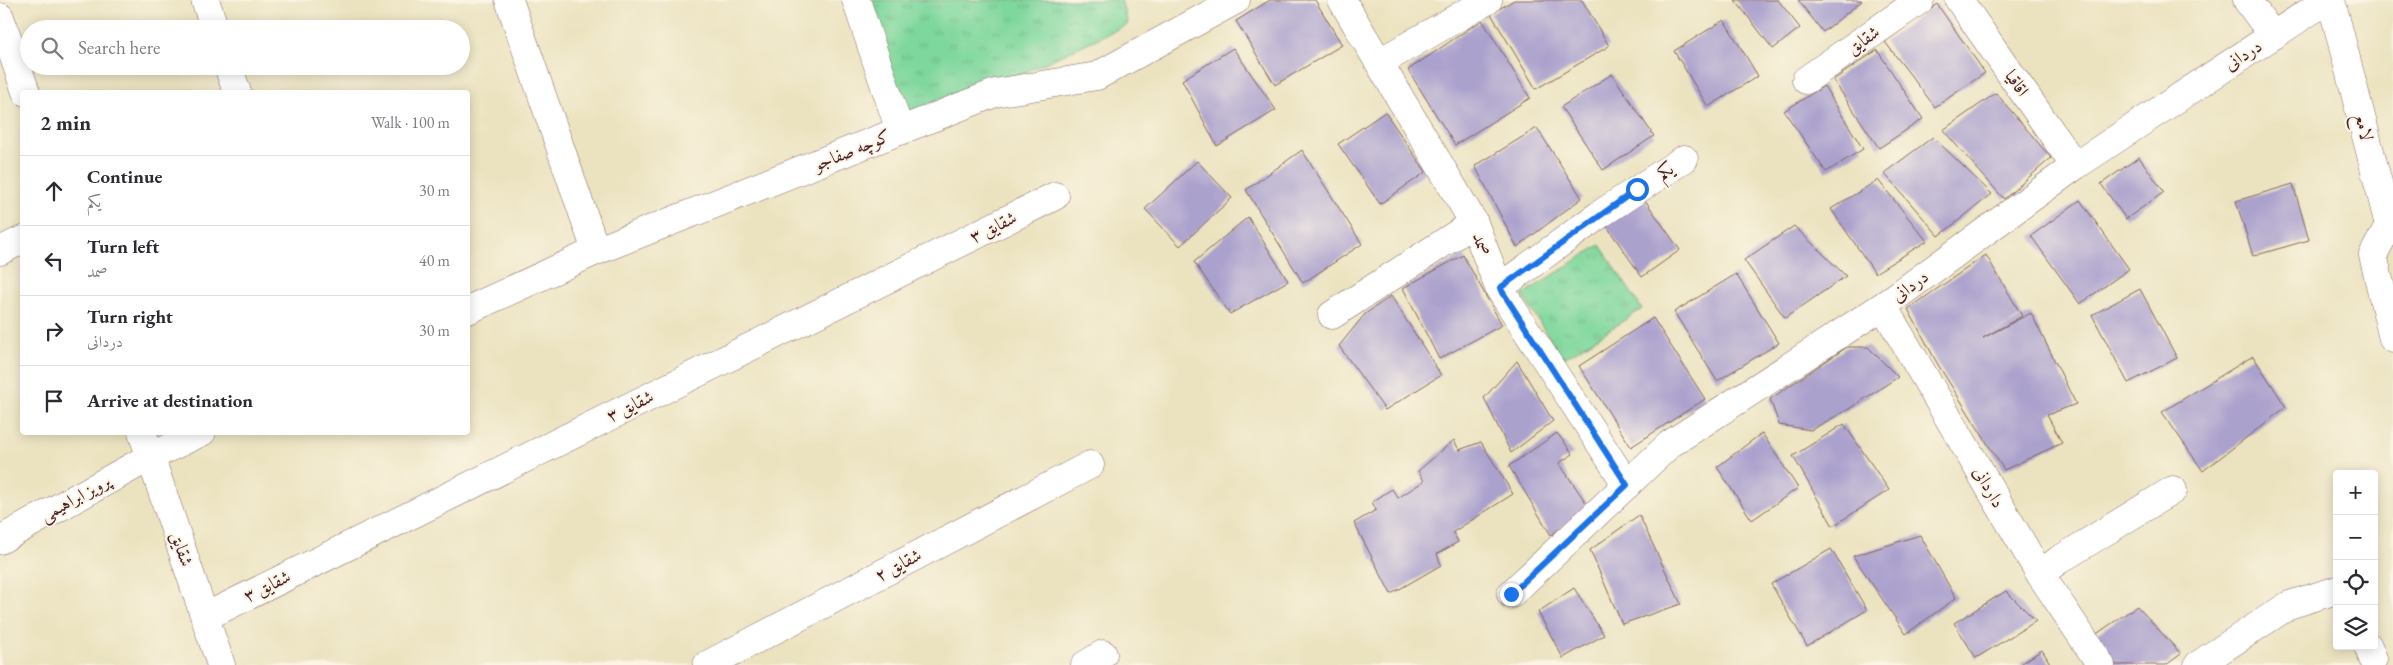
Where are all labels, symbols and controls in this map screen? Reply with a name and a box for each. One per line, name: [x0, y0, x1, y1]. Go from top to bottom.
search box: [20, 20, 470, 75]
street label: شقایق: [1842, 20, 1884, 59]
icon: search: [38, 34, 66, 62]
street label: دردانی: [2219, 34, 2266, 75]
text: Search here: [78, 35, 160, 60]
street label: اقاقیا: [2000, 65, 2035, 101]
text: 2 min: [40, 109, 91, 136]
street label: لامع: [2345, 111, 2379, 144]
text: Walk · 100 m: [371, 112, 450, 133]
street label: کوچه صفاجو: [808, 124, 894, 178]
street label: یکم: [1652, 156, 1682, 190]
text: Continue: [87, 164, 162, 189]
icon: ahead: [40, 177, 68, 205]
route start: [1626, 178, 1649, 201]
text: 30 m: [419, 180, 450, 201]
text: یکم: [87, 191, 101, 212]
street label: شقایق ۳: [965, 205, 1020, 248]
street label: صمد: [1468, 229, 1497, 259]
text: Turn left: [87, 234, 159, 259]
icon: left: [40, 247, 68, 275]
text: 40 m: [419, 250, 450, 271]
text: صمد: [87, 261, 108, 282]
street label: دردانی: [1887, 264, 1933, 307]
text: Turn right: [87, 304, 173, 329]
icon: right: [40, 317, 68, 345]
text: 30 m: [419, 320, 450, 341]
text: دردانی: [87, 331, 123, 352]
street label: شقایق ۳: [602, 384, 657, 427]
icon: arrive: [40, 387, 68, 415]
text: Arrive at destination: [87, 388, 253, 413]
street label: داردانی: [1968, 462, 2010, 512]
street label: پرویز ابراهیمی: [35, 468, 116, 527]
map controls: [2333, 470, 2378, 650]
button: +: [2333, 470, 2378, 515]
button: −: [2333, 515, 2378, 560]
street label: شقایق: [166, 528, 199, 569]
street label: شقایق ۲: [870, 543, 925, 586]
button: locate: [2333, 560, 2378, 605]
street label: شقایق ۳: [239, 564, 294, 607]
route end: [1500, 583, 1523, 606]
button: layers: [2333, 605, 2378, 650]

